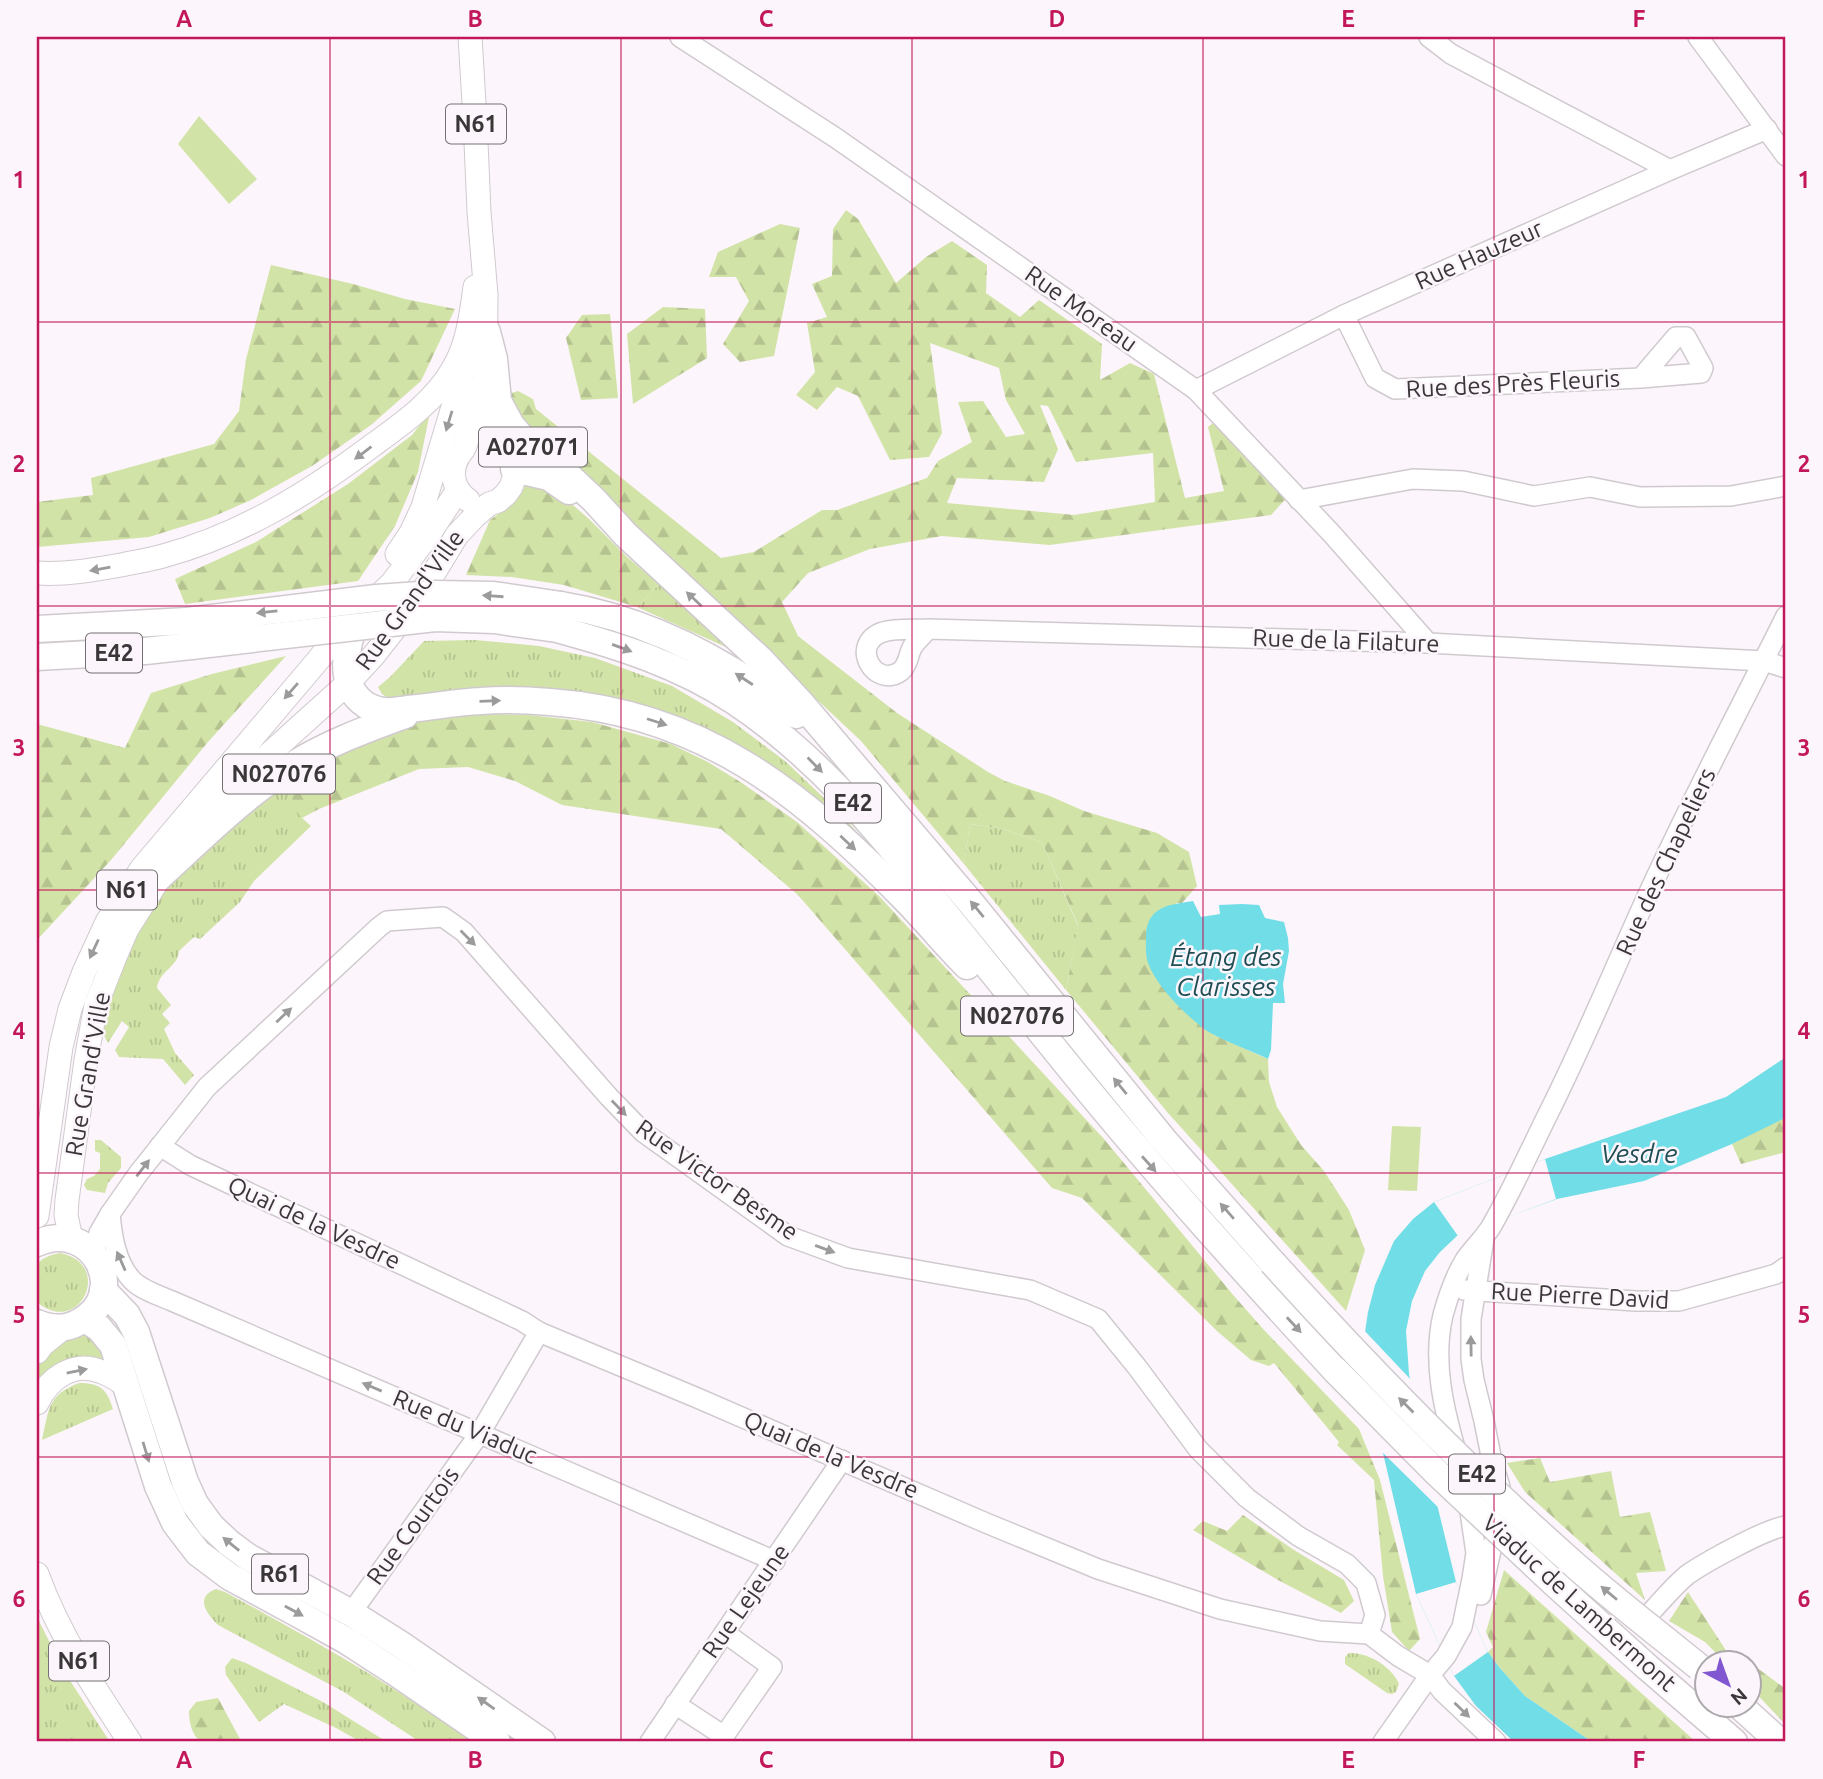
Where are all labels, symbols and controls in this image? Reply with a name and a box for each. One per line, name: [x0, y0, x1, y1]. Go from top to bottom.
text: A: [176, 6, 192, 31]
text: B: [467, 6, 483, 31]
text: C: [759, 6, 774, 31]
text: D: [1049, 6, 1065, 31]
text: E: [1341, 6, 1355, 31]
text: F: [1633, 6, 1646, 31]
road number: N61: [446, 105, 506, 144]
text: 1: [13, 167, 25, 192]
text: 1: [1798, 167, 1810, 192]
street label: Rue Hauzeur: [1411, 214, 1547, 295]
street label: Rue Moreau: [1020, 260, 1143, 357]
street label: Rue des Près Fleuris: [1405, 364, 1621, 403]
one-way arrow: [443, 411, 453, 432]
road number: A027071: [479, 428, 587, 466]
one-way arrow: [354, 446, 372, 461]
text: 2: [13, 451, 25, 476]
text: 2: [1798, 451, 1810, 476]
street label: Rue Grand'Ville: [350, 525, 469, 675]
one-way arrow: [89, 563, 111, 574]
one-way arrow: [482, 590, 504, 601]
one-way arrow: [686, 591, 703, 607]
one-way arrow: [256, 606, 278, 617]
street label: Rue de la Filature: [1252, 624, 1440, 657]
road number: E42: [86, 634, 142, 673]
one-way arrow: [612, 642, 633, 653]
one-way arrow: [735, 672, 753, 686]
one-way arrow: [284, 682, 299, 700]
one-way arrow: [480, 695, 502, 706]
one-way arrow: [647, 717, 668, 728]
text: 3: [13, 735, 25, 760]
text: 3: [1798, 735, 1810, 760]
road number: N027076: [223, 754, 335, 794]
one-way arrow: [807, 757, 823, 773]
street label: Rue des Chapeliers: [1610, 764, 1721, 960]
road number: E42: [825, 783, 881, 822]
one-way arrow: [839, 835, 857, 851]
road number: N61: [97, 870, 157, 909]
one-way arrow: [969, 901, 984, 919]
one-way arrow: [459, 929, 476, 946]
one-way arrow: [89, 938, 100, 959]
water label: Étang des Clarisses: [1170, 941, 1282, 1001]
street label: Rue Grand'Ville: [60, 990, 115, 1158]
road number: N027076: [961, 996, 1073, 1036]
one-way arrow: [275, 1007, 293, 1023]
text: 4: [13, 1018, 26, 1043]
text: 4: [1798, 1018, 1811, 1043]
one-way arrow: [1113, 1077, 1128, 1094]
one-way arrow: [610, 1099, 627, 1116]
street label: Rue Victor Besme: [631, 1114, 803, 1246]
water label: Vesdre: [1601, 1139, 1677, 1168]
one-way arrow: [1141, 1155, 1157, 1172]
one-way arrow: [136, 1159, 151, 1177]
street label: Quai de la Vesdre: [224, 1171, 405, 1274]
one-way arrow: [1219, 1203, 1235, 1220]
one-way arrow: [814, 1244, 835, 1255]
one-way arrow: [116, 1251, 127, 1272]
street label: Rue Pierre David: [1490, 1277, 1670, 1314]
text: 5: [13, 1302, 25, 1327]
text: 5: [1798, 1302, 1810, 1327]
one-way arrow: [1285, 1316, 1301, 1333]
one-way arrow: [1465, 1335, 1477, 1357]
one-way arrow: [66, 1365, 88, 1376]
one-way arrow: [362, 1381, 382, 1393]
street label: Rue du Viaduc: [389, 1384, 541, 1469]
one-way arrow: [1398, 1396, 1415, 1413]
street label: Quai de la Vesdre: [740, 1406, 923, 1504]
one-way arrow: [142, 1441, 152, 1462]
road number: E42: [1449, 1455, 1505, 1494]
street label: Rue Courtois: [361, 1462, 464, 1590]
street label: Viaduc de Lambermont: [1477, 1509, 1682, 1697]
one-way arrow: [223, 1537, 240, 1552]
street label: Rue Lejeune: [697, 1539, 795, 1663]
road number: R61: [252, 1554, 308, 1594]
one-way arrow: [1600, 1585, 1618, 1600]
text: 6: [13, 1586, 26, 1611]
text: 6: [1798, 1586, 1811, 1611]
one-way arrow: [284, 1605, 304, 1617]
road number: N61: [49, 1642, 109, 1680]
north arrow: [1694, 1650, 1764, 1720]
text: N: [1727, 1684, 1752, 1710]
one-way arrow: [477, 1696, 495, 1710]
one-way arrow: [1453, 1701, 1470, 1717]
text: A: [176, 1747, 192, 1772]
text: B: [467, 1747, 483, 1772]
text: C: [759, 1747, 774, 1772]
text: D: [1049, 1747, 1065, 1772]
text: E: [1341, 1747, 1355, 1772]
text: F: [1633, 1747, 1646, 1772]

